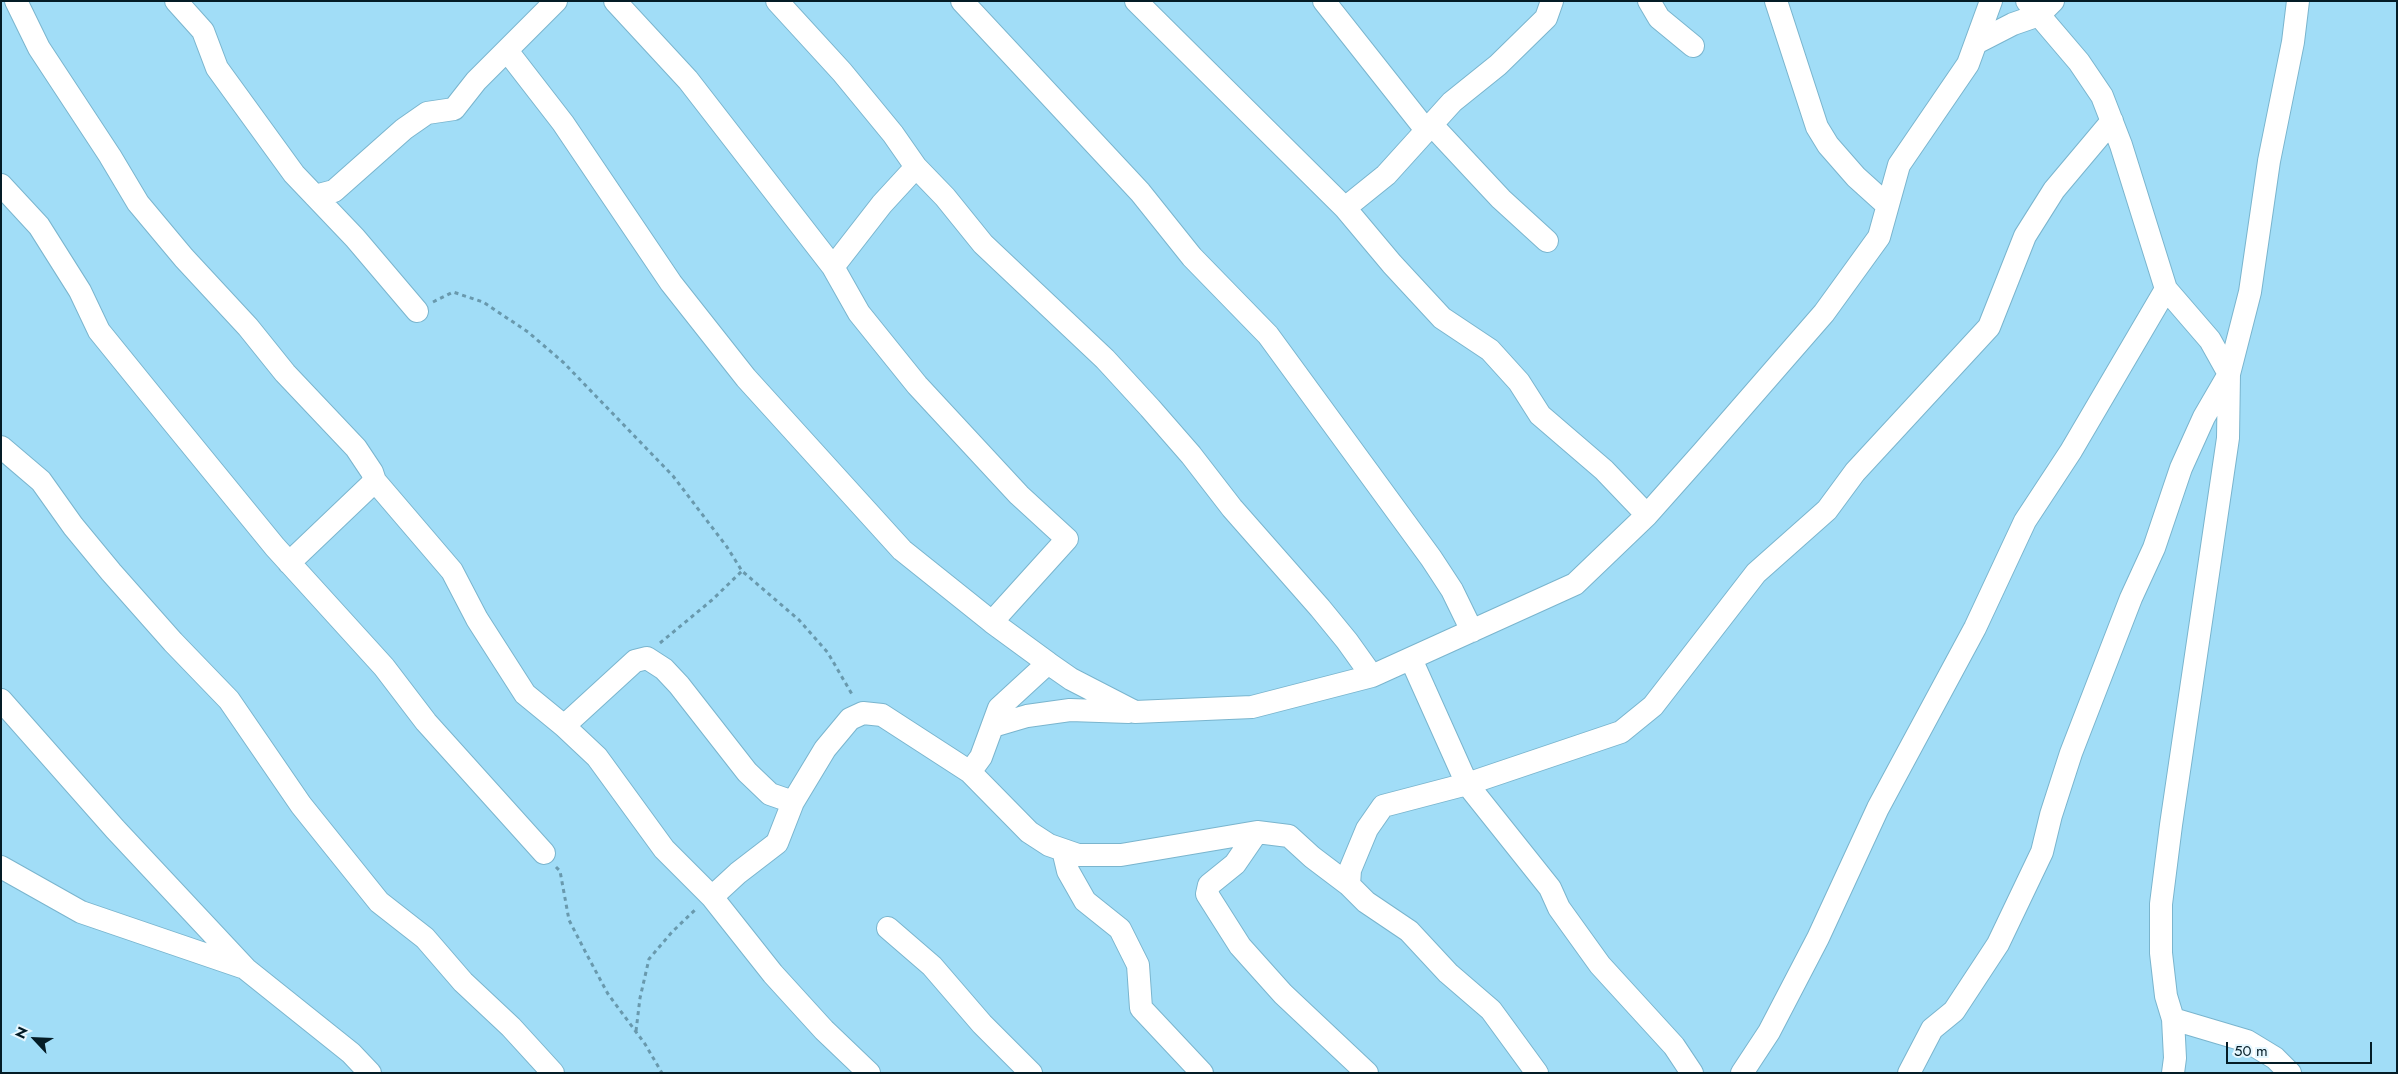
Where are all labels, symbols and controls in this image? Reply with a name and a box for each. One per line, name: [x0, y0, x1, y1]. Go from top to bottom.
north arrow: [10, 1014, 60, 1064]
text: N: [10, 1023, 33, 1042]
scale bar: [2228, 1032, 2374, 1064]
text: 50 m: [2234, 1040, 2268, 1062]

